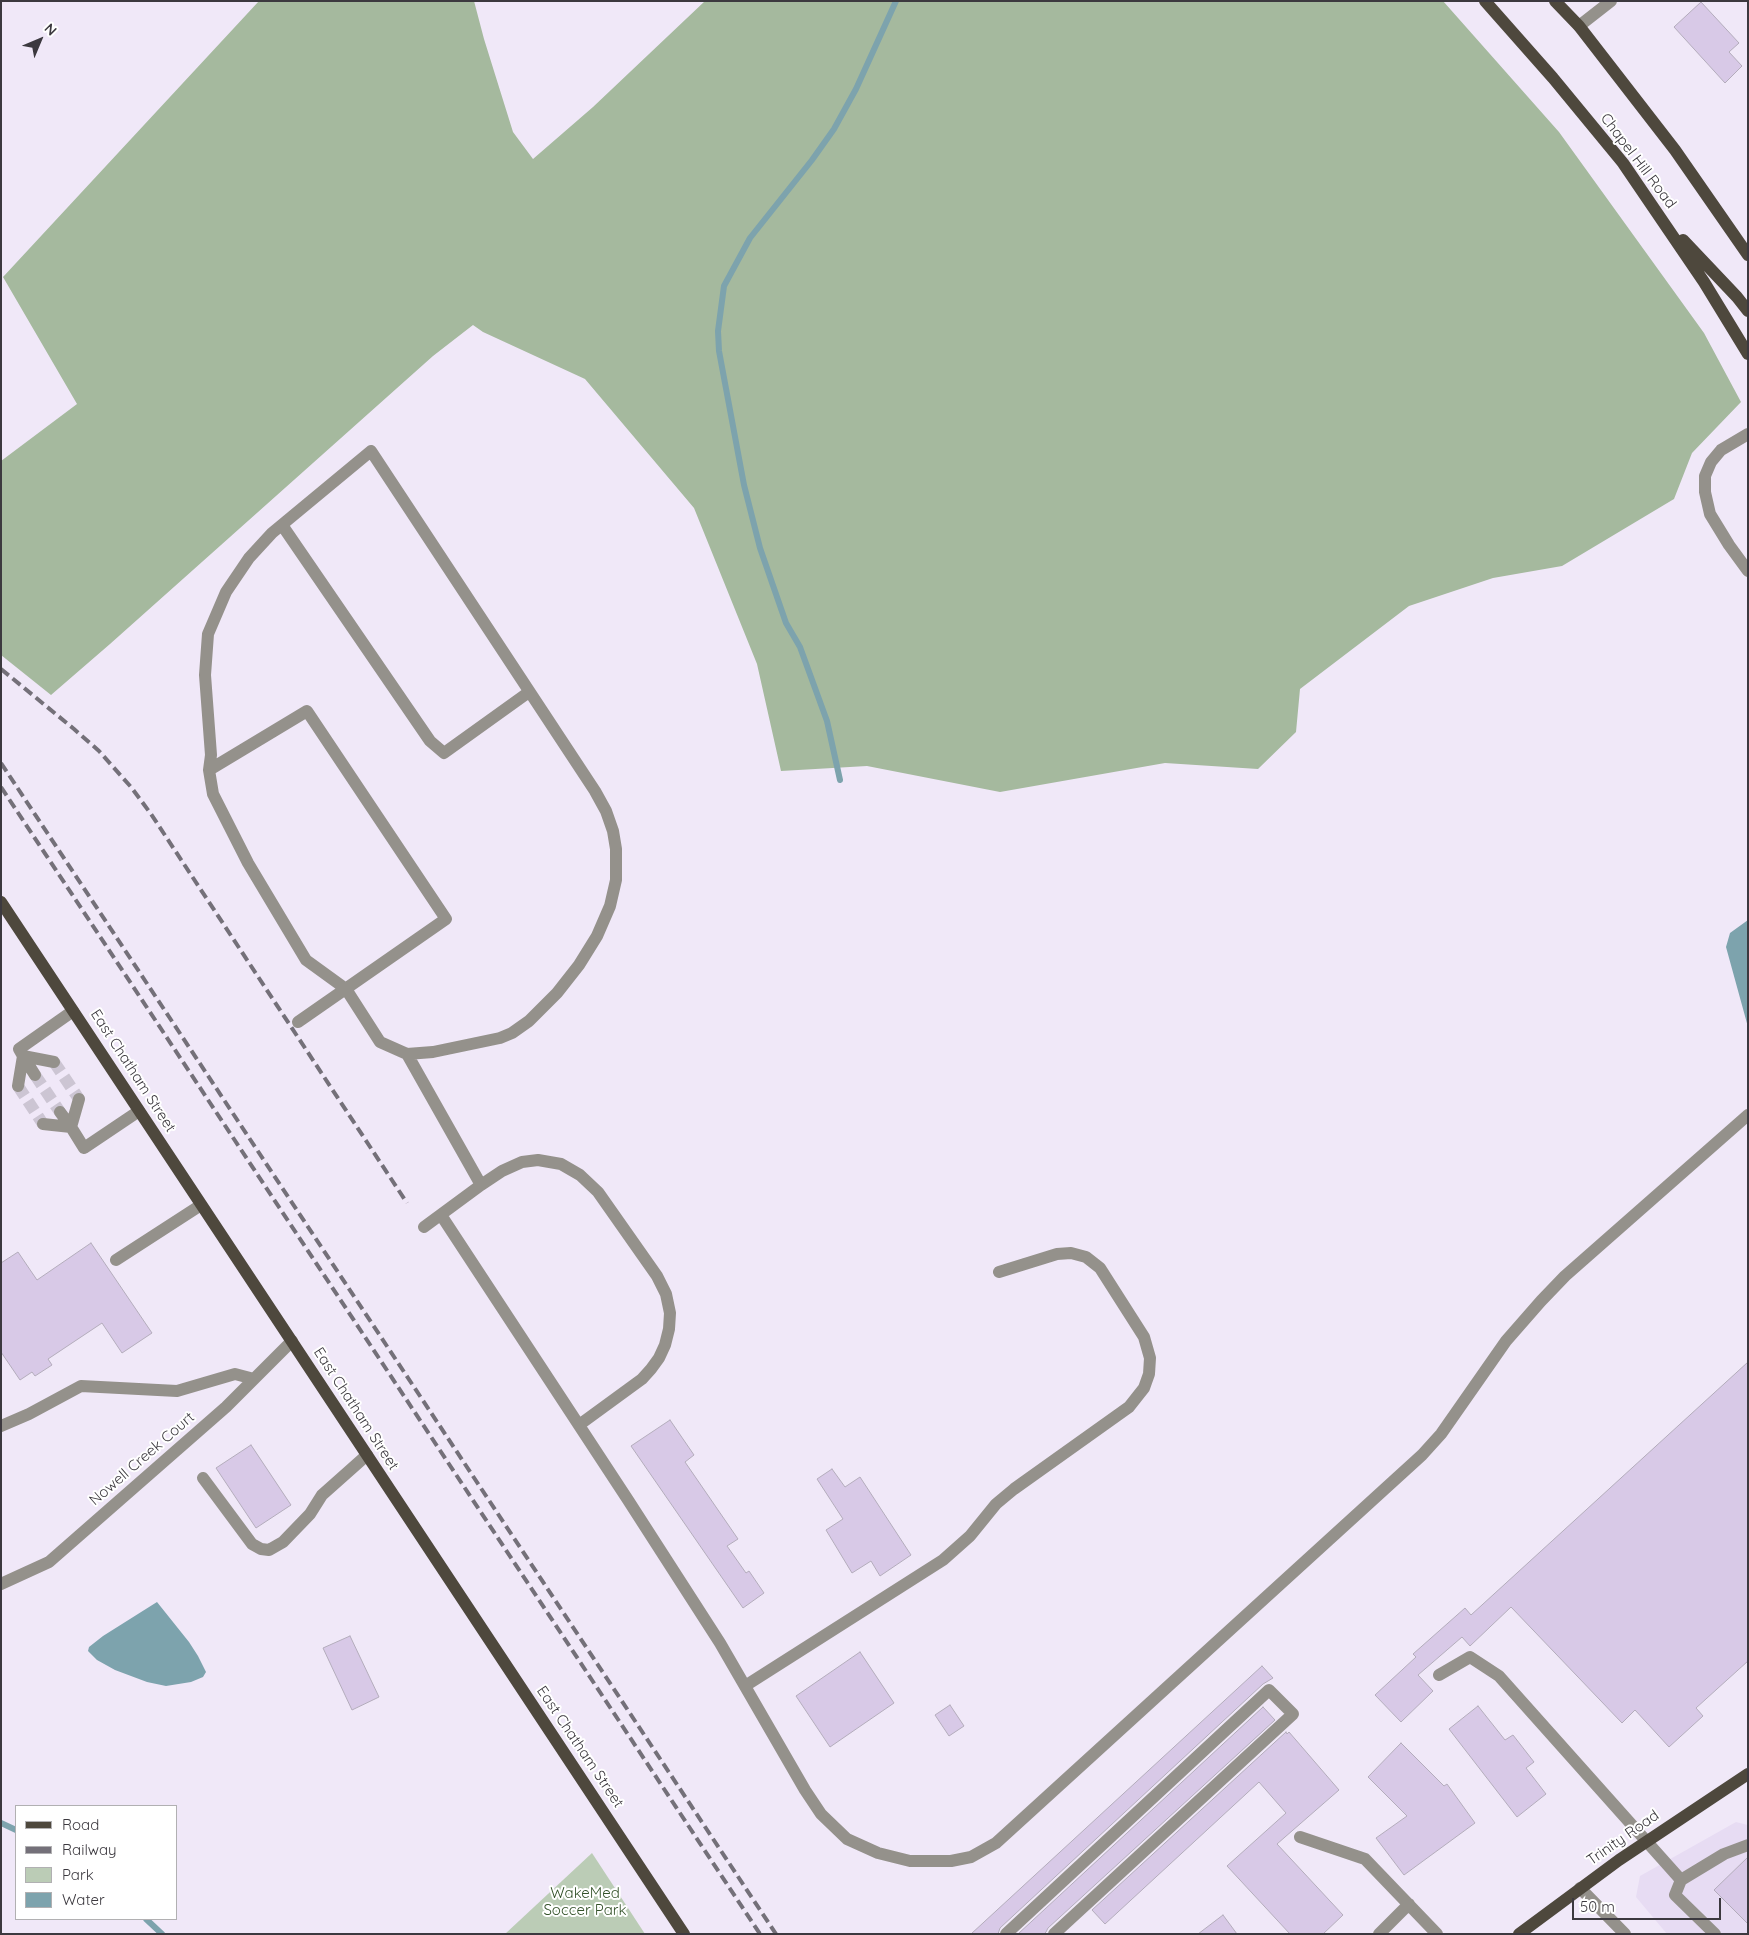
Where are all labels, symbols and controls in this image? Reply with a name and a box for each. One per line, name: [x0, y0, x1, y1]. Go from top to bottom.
north arrow: [15, 15, 65, 65]
text: N: [41, 19, 61, 39]
street label: Chapel Hill Road: [1596, 110, 1680, 212]
street label: East Chatham Street: [87, 1006, 179, 1136]
street label: East Chatham Street: [310, 1344, 402, 1474]
street label: Nowell Creek Court: [86, 1408, 198, 1510]
street label: East Chatham Street: [533, 1683, 627, 1811]
legend: [15, 1805, 178, 1920]
street label: Trinity Road: [1583, 1807, 1663, 1869]
text: Road: [62, 1815, 99, 1834]
text: Railway: [62, 1840, 117, 1859]
text: Park: [62, 1865, 94, 1884]
park label: WakeMed Soccer Park: [543, 1884, 627, 1919]
scale bar: [1574, 1888, 1723, 1920]
text: Water: [62, 1890, 105, 1909]
text: 50 m: [1580, 1897, 1615, 1916]

